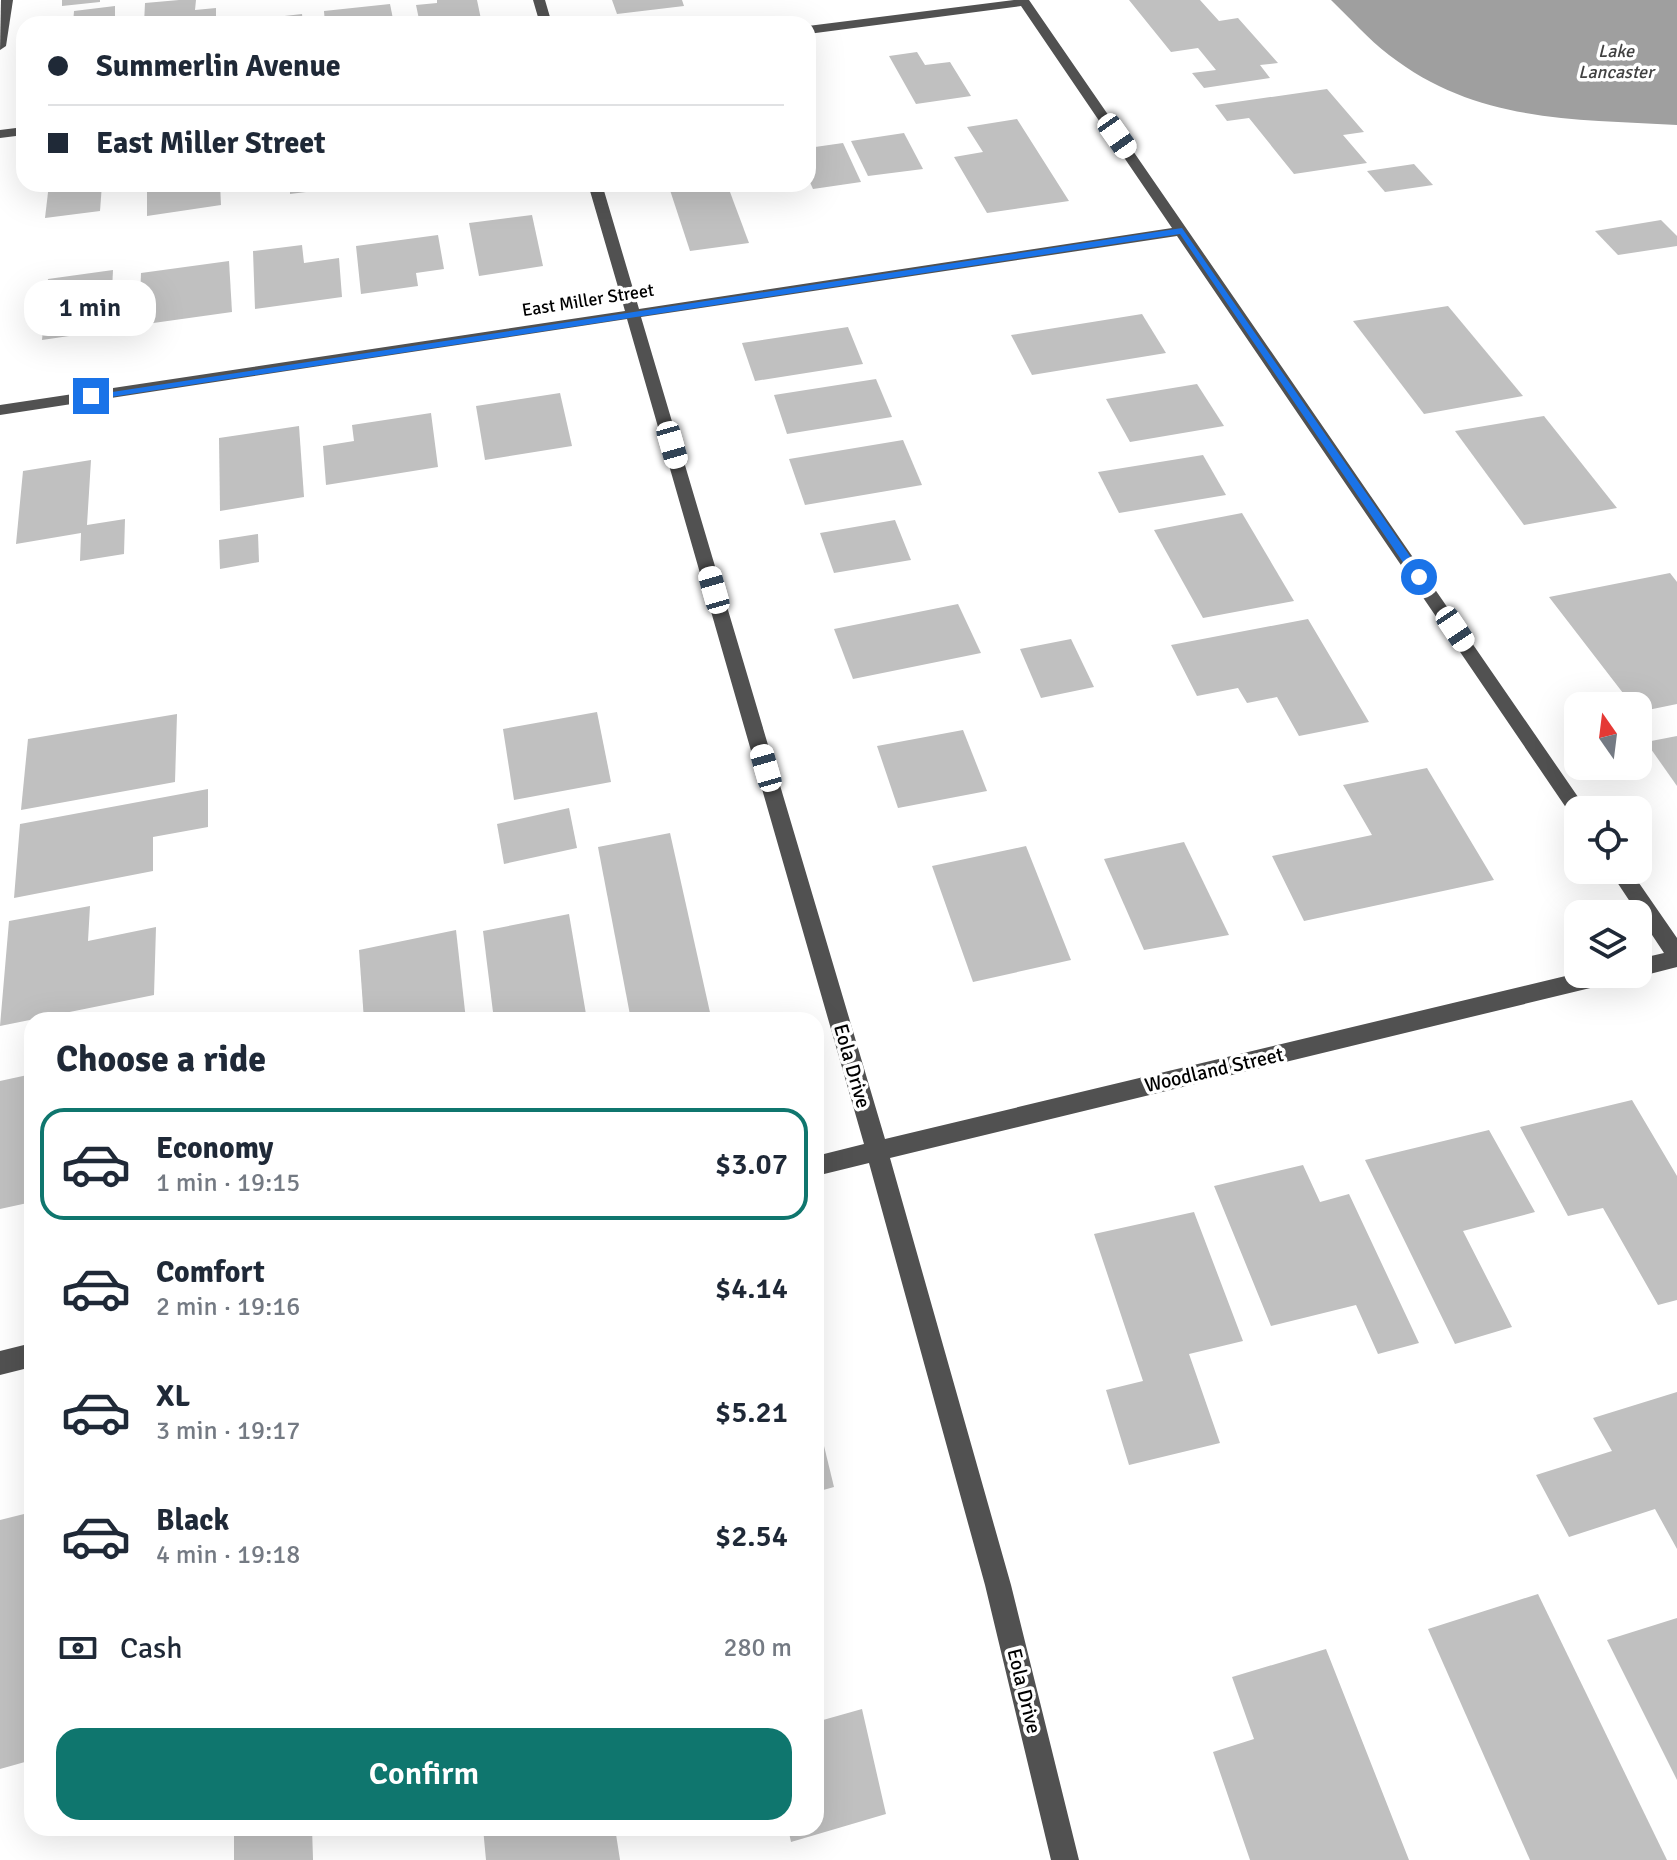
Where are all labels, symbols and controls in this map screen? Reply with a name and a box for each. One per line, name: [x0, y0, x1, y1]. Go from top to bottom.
water label: Lake Lancaster: [1578, 40, 1656, 83]
text: Summerlin Avenue: [96, 48, 341, 85]
car: [1093, 109, 1141, 163]
text: East Miller Street: [96, 125, 326, 162]
street label: East Miller Street: [520, 279, 656, 321]
callout: 1 min: [25, 280, 157, 336]
text: 1 min: [59, 292, 121, 324]
route end: [73, 378, 109, 414]
car: [654, 419, 690, 471]
route start: [1401, 559, 1437, 595]
car: [696, 564, 732, 616]
car: [1432, 602, 1478, 656]
north arrow: [1564, 692, 1652, 780]
map controls: [1564, 692, 1652, 988]
car: [748, 742, 784, 794]
button: locate: [1564, 796, 1652, 884]
button: layers: [1564, 900, 1652, 988]
street label: Eola Drive: [828, 1021, 876, 1111]
text: Choose a ride: [56, 1037, 266, 1082]
street label: Woodland Street: [1142, 1042, 1286, 1098]
icon: car: [60, 1128, 132, 1200]
text: Economy: [156, 1130, 273, 1167]
text: $3.07: [715, 1146, 788, 1183]
text: 1 min · 19:15: [156, 1167, 300, 1199]
icon: car: [60, 1252, 132, 1324]
text: Comfort: [156, 1254, 265, 1291]
text: $4.14: [715, 1270, 788, 1307]
text: 2 min · 19:16: [156, 1291, 300, 1323]
icon: car: [60, 1376, 132, 1448]
text: XL: [156, 1378, 190, 1415]
text: $5.21: [715, 1394, 788, 1431]
text: 3 min · 19:17: [156, 1415, 300, 1447]
icon: car: [60, 1500, 132, 1572]
text: Black: [156, 1502, 229, 1539]
text: $2.54: [715, 1518, 788, 1555]
text: 4 min · 19:18: [156, 1539, 300, 1571]
icon: cash: [56, 1626, 100, 1670]
text: Cash: [120, 1630, 183, 1667]
text: 280 m: [723, 1632, 792, 1664]
street label: Eola Drive: [1001, 1646, 1047, 1736]
button: Confirm: [56, 1728, 792, 1820]

